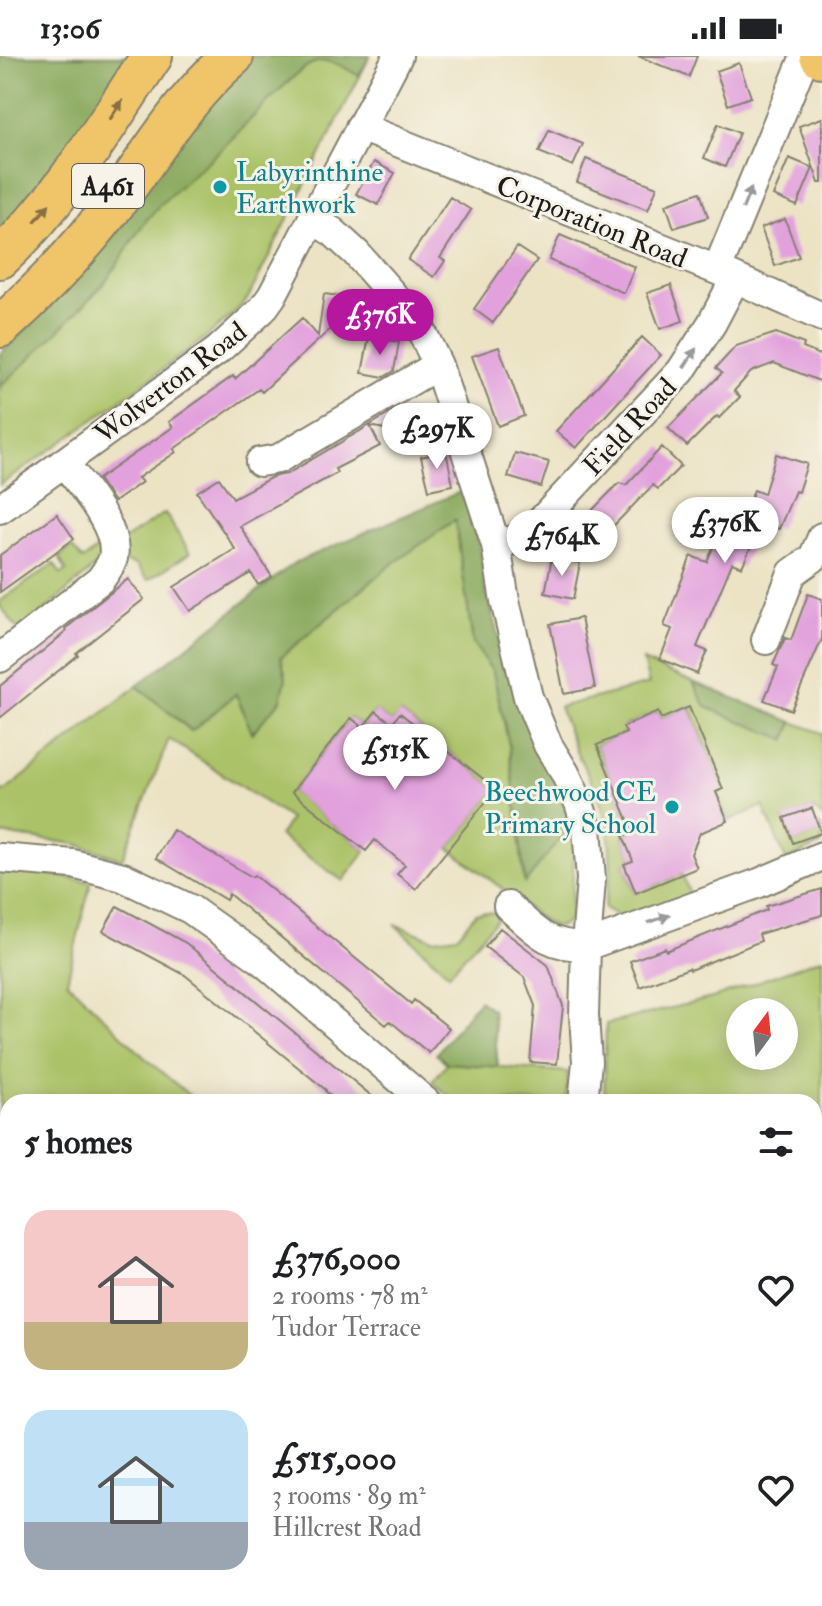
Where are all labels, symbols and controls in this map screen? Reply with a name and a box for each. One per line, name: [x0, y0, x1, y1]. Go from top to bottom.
text: 13:06: [40, 10, 100, 47]
one-way arrow: [108, 99, 123, 121]
place label: Labyrinthine Earthwork: [236, 155, 384, 222]
road number: A461: [72, 164, 144, 208]
street label: Corporation Road: [491, 168, 692, 277]
marker: Labyrinthine Earthwork: [211, 178, 229, 196]
one-way arrow: [740, 186, 753, 210]
one-way arrow: [33, 203, 51, 223]
pin: £376K: [324, 289, 436, 357]
text: £376K: [345, 299, 415, 331]
street label: Wolverton Road: [87, 314, 254, 452]
one-way arrow: [682, 347, 697, 368]
street label: Field Road: [576, 370, 685, 483]
pin: £297K: [381, 403, 493, 471]
text: £297K: [400, 413, 474, 445]
pin: £376K: [669, 497, 781, 565]
text: £376K: [690, 507, 760, 539]
pin: £764K: [506, 510, 618, 578]
text: £764K: [525, 520, 599, 552]
pin: £515K: [339, 724, 451, 792]
text: £515K: [361, 734, 429, 766]
place label: Beechwood CE Primary School: [484, 775, 656, 842]
marker: Beechwood CE Primary School: [663, 798, 681, 816]
one-way arrow: [647, 913, 671, 925]
north arrow: [726, 998, 798, 1070]
map controls: [726, 998, 798, 1070]
icon: filters: [754, 1120, 798, 1164]
text: 5 homes: [24, 1121, 132, 1164]
text: £376,000: [272, 1237, 401, 1280]
icon: home: [88, 1242, 184, 1338]
icon: heart: [754, 1268, 798, 1312]
text: 2 rooms · 78 m²: [272, 1280, 428, 1312]
text: Tudor Terrace: [272, 1312, 421, 1344]
text: £515,000: [272, 1437, 397, 1480]
icon: home: [88, 1442, 184, 1538]
icon: heart: [754, 1468, 798, 1512]
text: 3 rooms · 89 m²: [272, 1480, 426, 1512]
text: Hillcrest Road: [272, 1512, 422, 1544]

